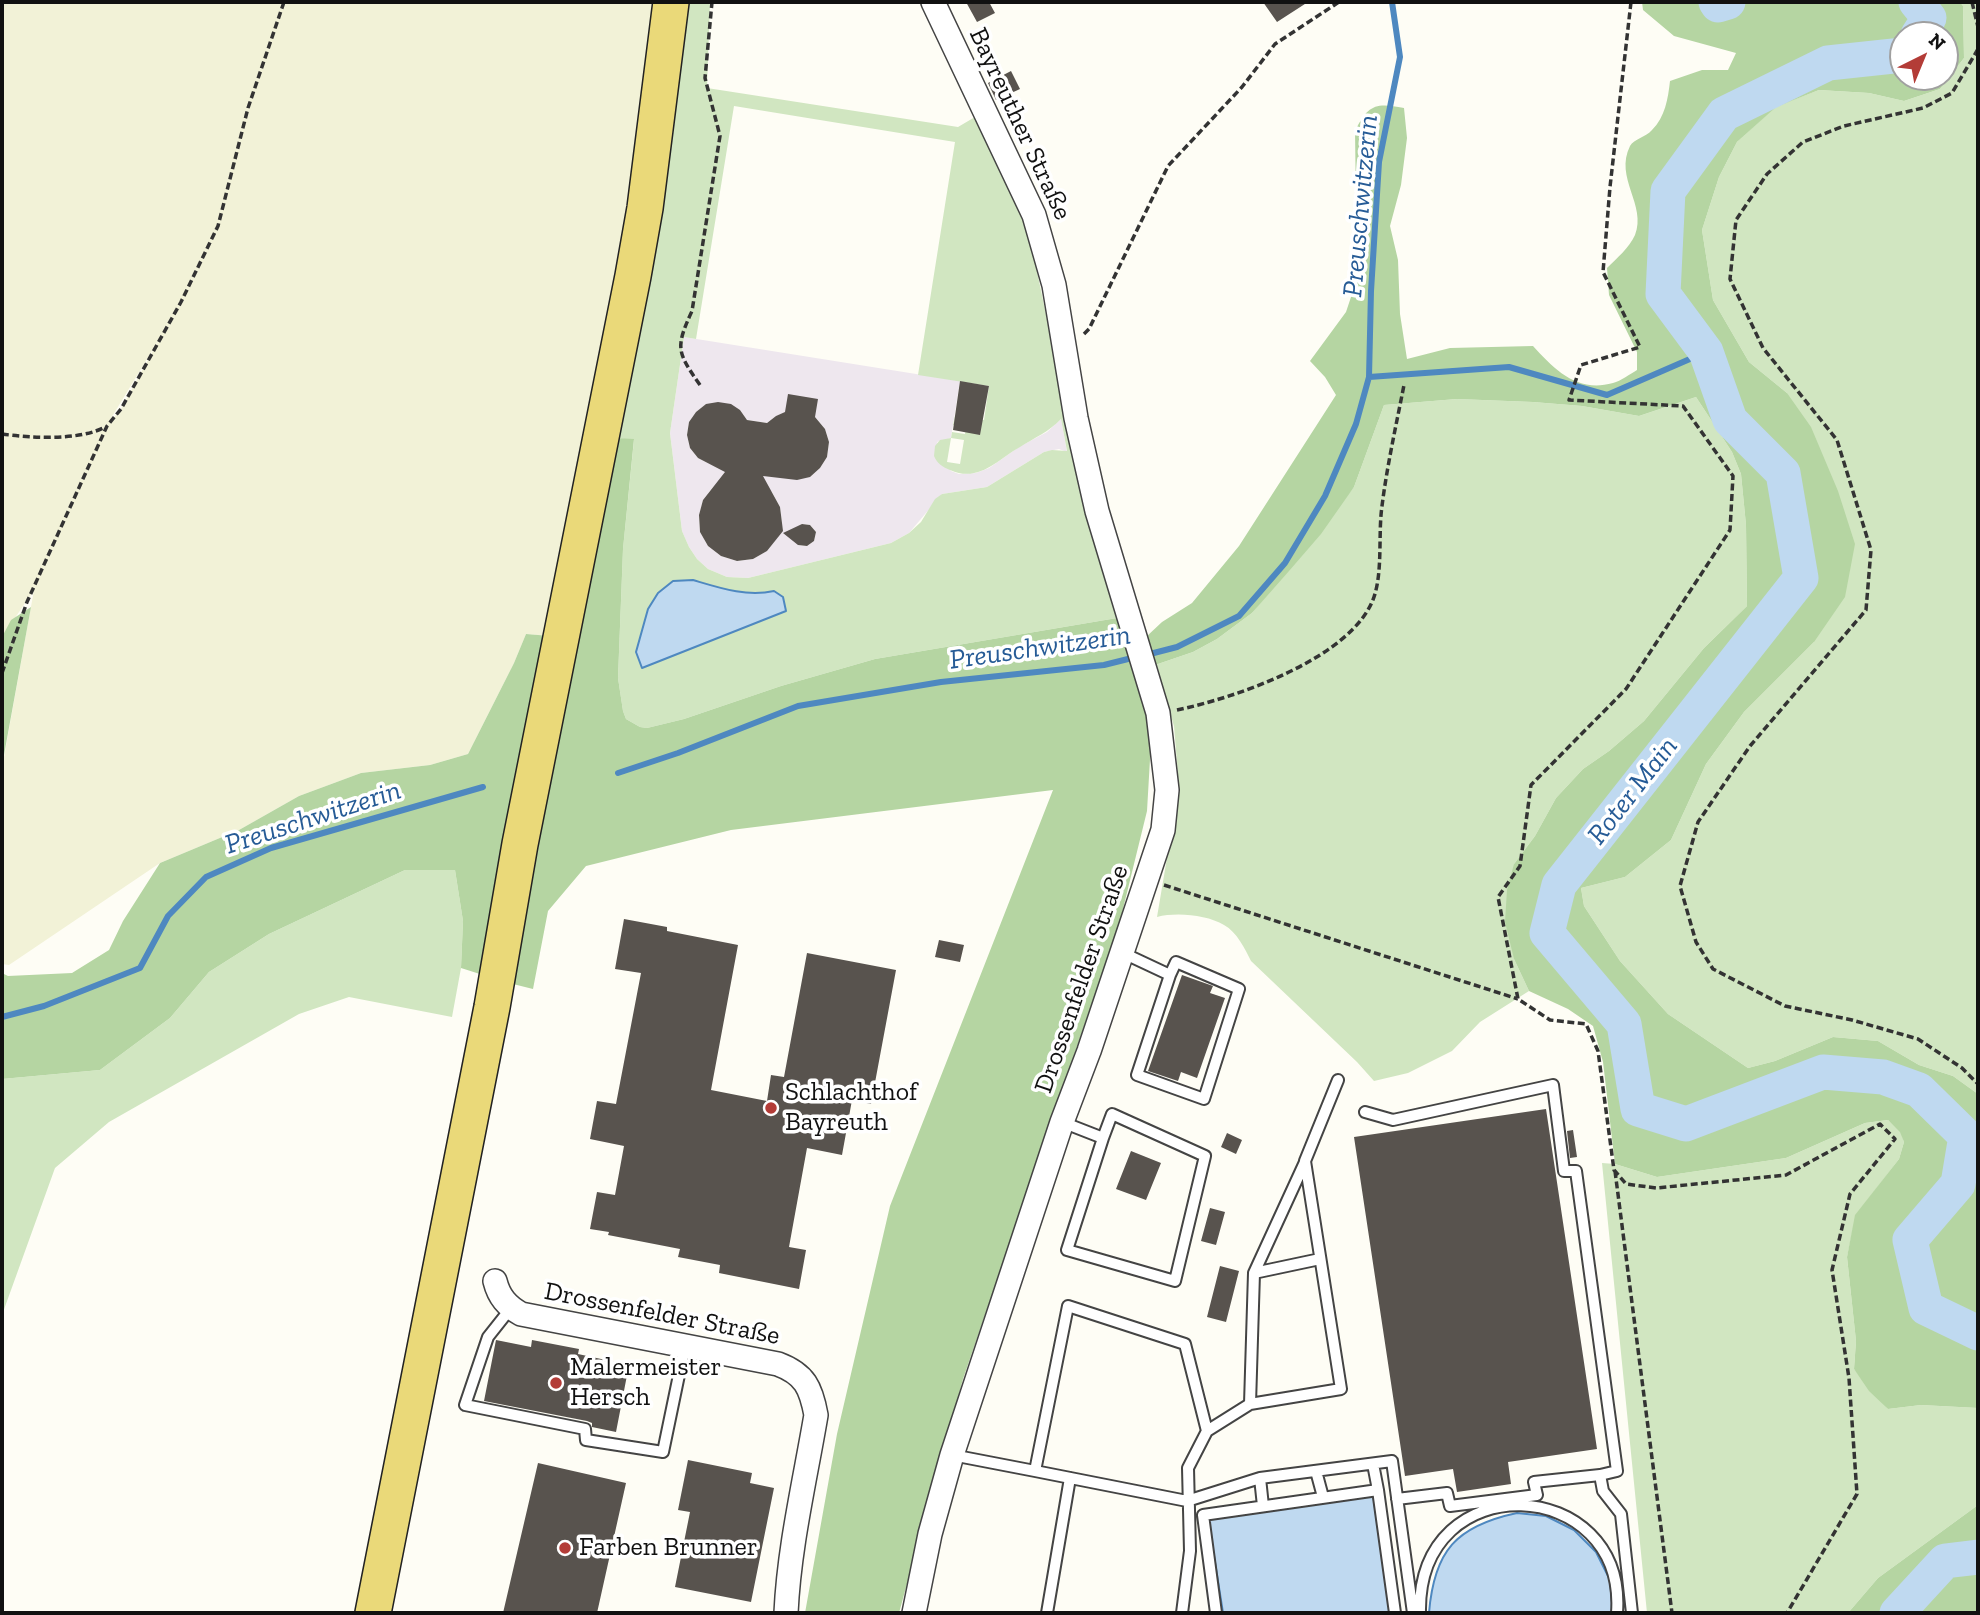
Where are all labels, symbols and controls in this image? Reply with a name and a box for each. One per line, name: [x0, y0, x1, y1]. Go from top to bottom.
north arrow: [1889, 21, 1959, 91]
street label: Bayreuther Straße: [962, 23, 1078, 225]
text: N: [1924, 28, 1950, 55]
water label: Preuschwitzerin: [1336, 114, 1386, 298]
water label: Preuschwitzerin: [947, 619, 1133, 677]
water label: Roter Main: [1581, 731, 1685, 851]
water label: Preuschwitzerin: [221, 774, 405, 862]
street label: Drossenfelder Straße: [1028, 861, 1136, 1097]
place label: Schlachthof Bayreuth: [785, 1077, 917, 1138]
marker: Schlachthof Bayreuth: [763, 1100, 779, 1116]
street label: Drossenfelder Straße: [542, 1276, 782, 1352]
place label: Malermeister Hersch: [570, 1352, 721, 1414]
marker: Malermeister Hersch: [548, 1375, 564, 1391]
place label: Farben Brunner: [579, 1532, 758, 1564]
marker: Farben Brunner: [557, 1540, 573, 1556]

